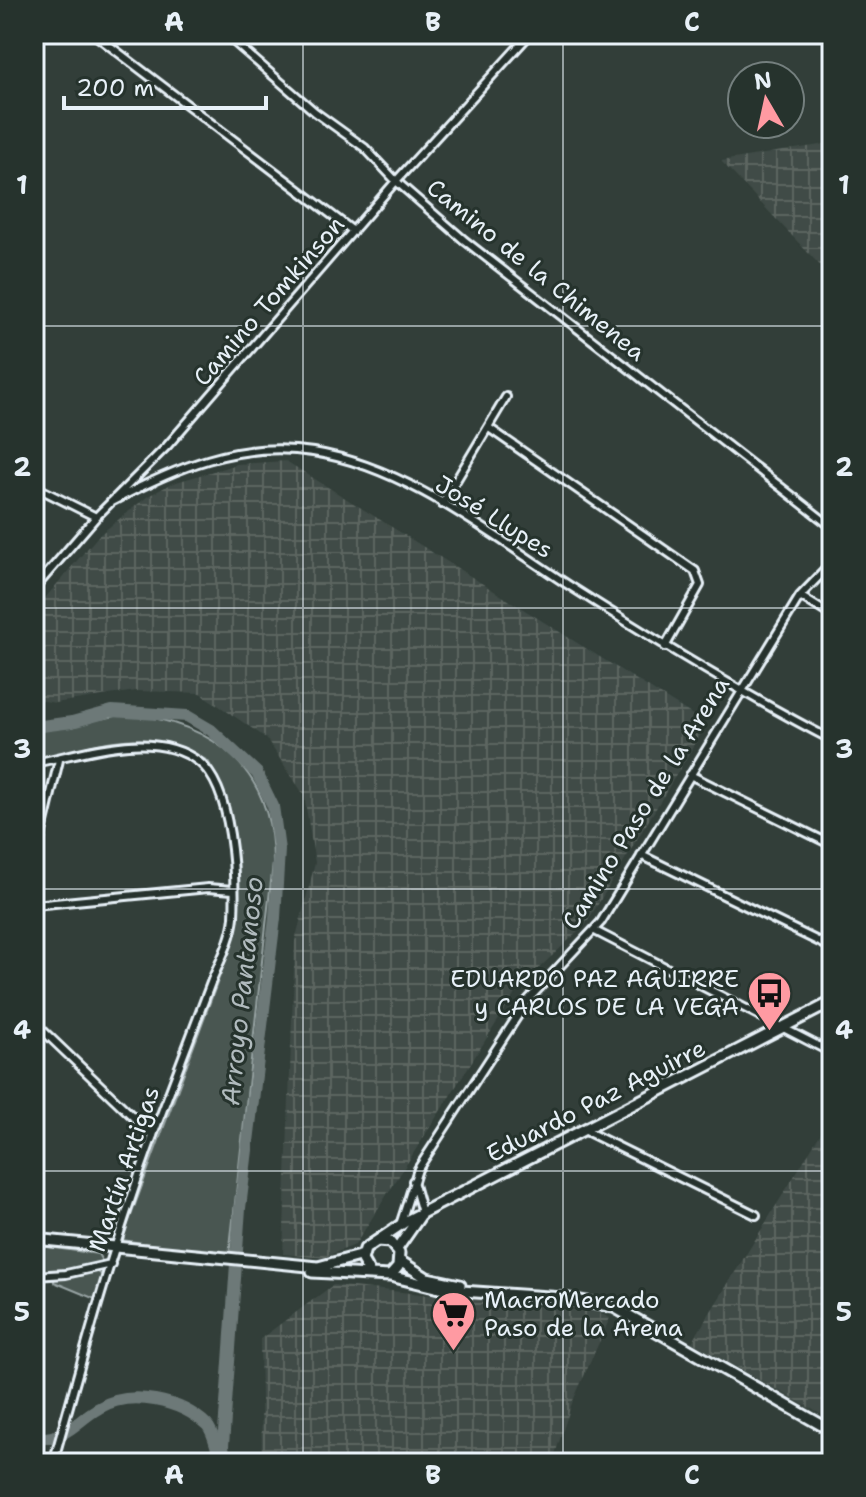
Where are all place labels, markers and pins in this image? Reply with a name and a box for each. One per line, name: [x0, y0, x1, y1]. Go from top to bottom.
place label: EDUARDO PAZ AGUIRRE y CARLOS DE LA VEGA: [450, 963, 739, 1023]
bus stop icon: EDUARDO PAZ AGUIRRE y CARLOS DE LA VEGA: [746, 969, 794, 1032]
place label: MacroMercado Paso de la Arena: [484, 1284, 683, 1344]
supermarket icon: MacroMercado Paso de la Arena: [429, 1290, 477, 1353]

